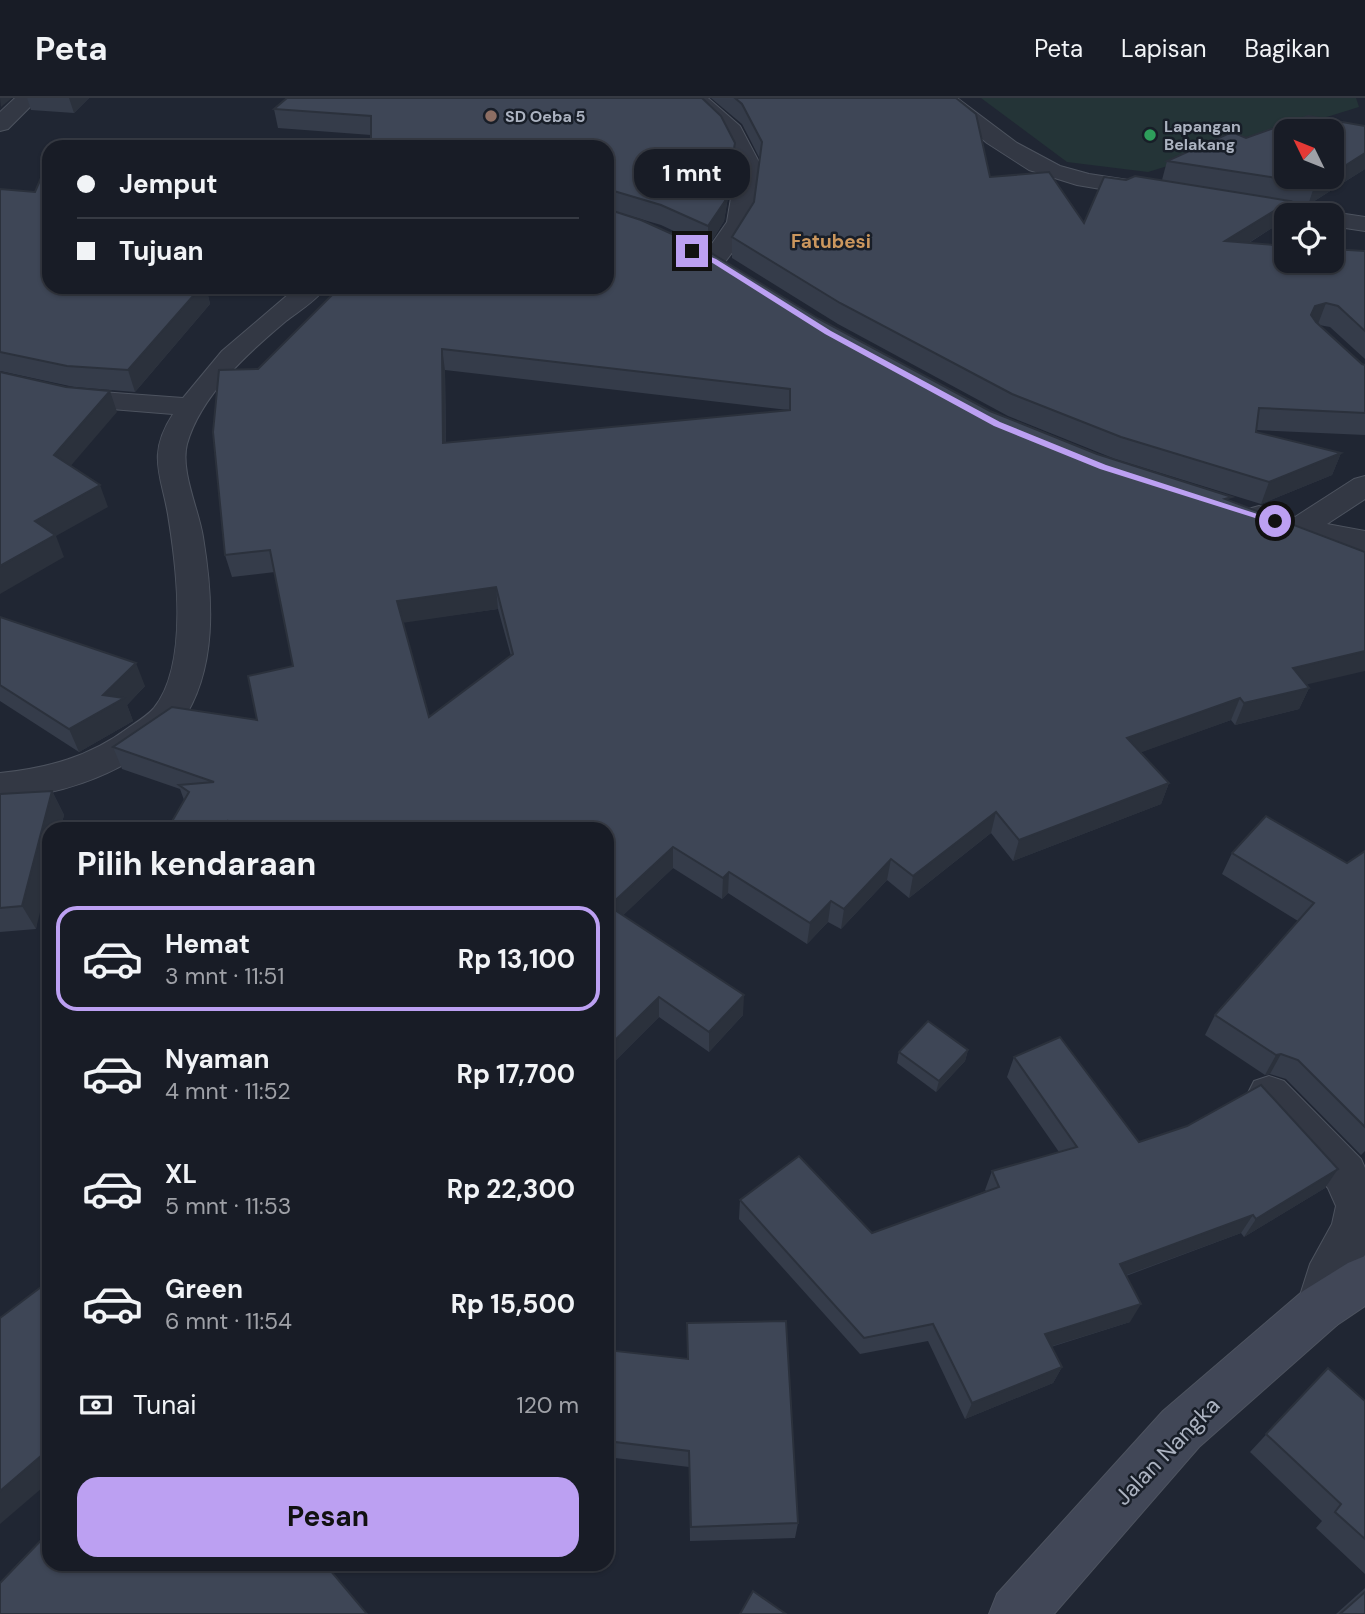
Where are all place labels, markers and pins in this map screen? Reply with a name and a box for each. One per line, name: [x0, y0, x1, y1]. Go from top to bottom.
place label: SD Oeba 5: [505, 106, 586, 127]
marker: SD Oeba 5: [483, 108, 499, 124]
place label: Lapangan Belakang: [1164, 116, 1241, 155]
marker: Lapangan Belakang: [1142, 127, 1158, 143]

